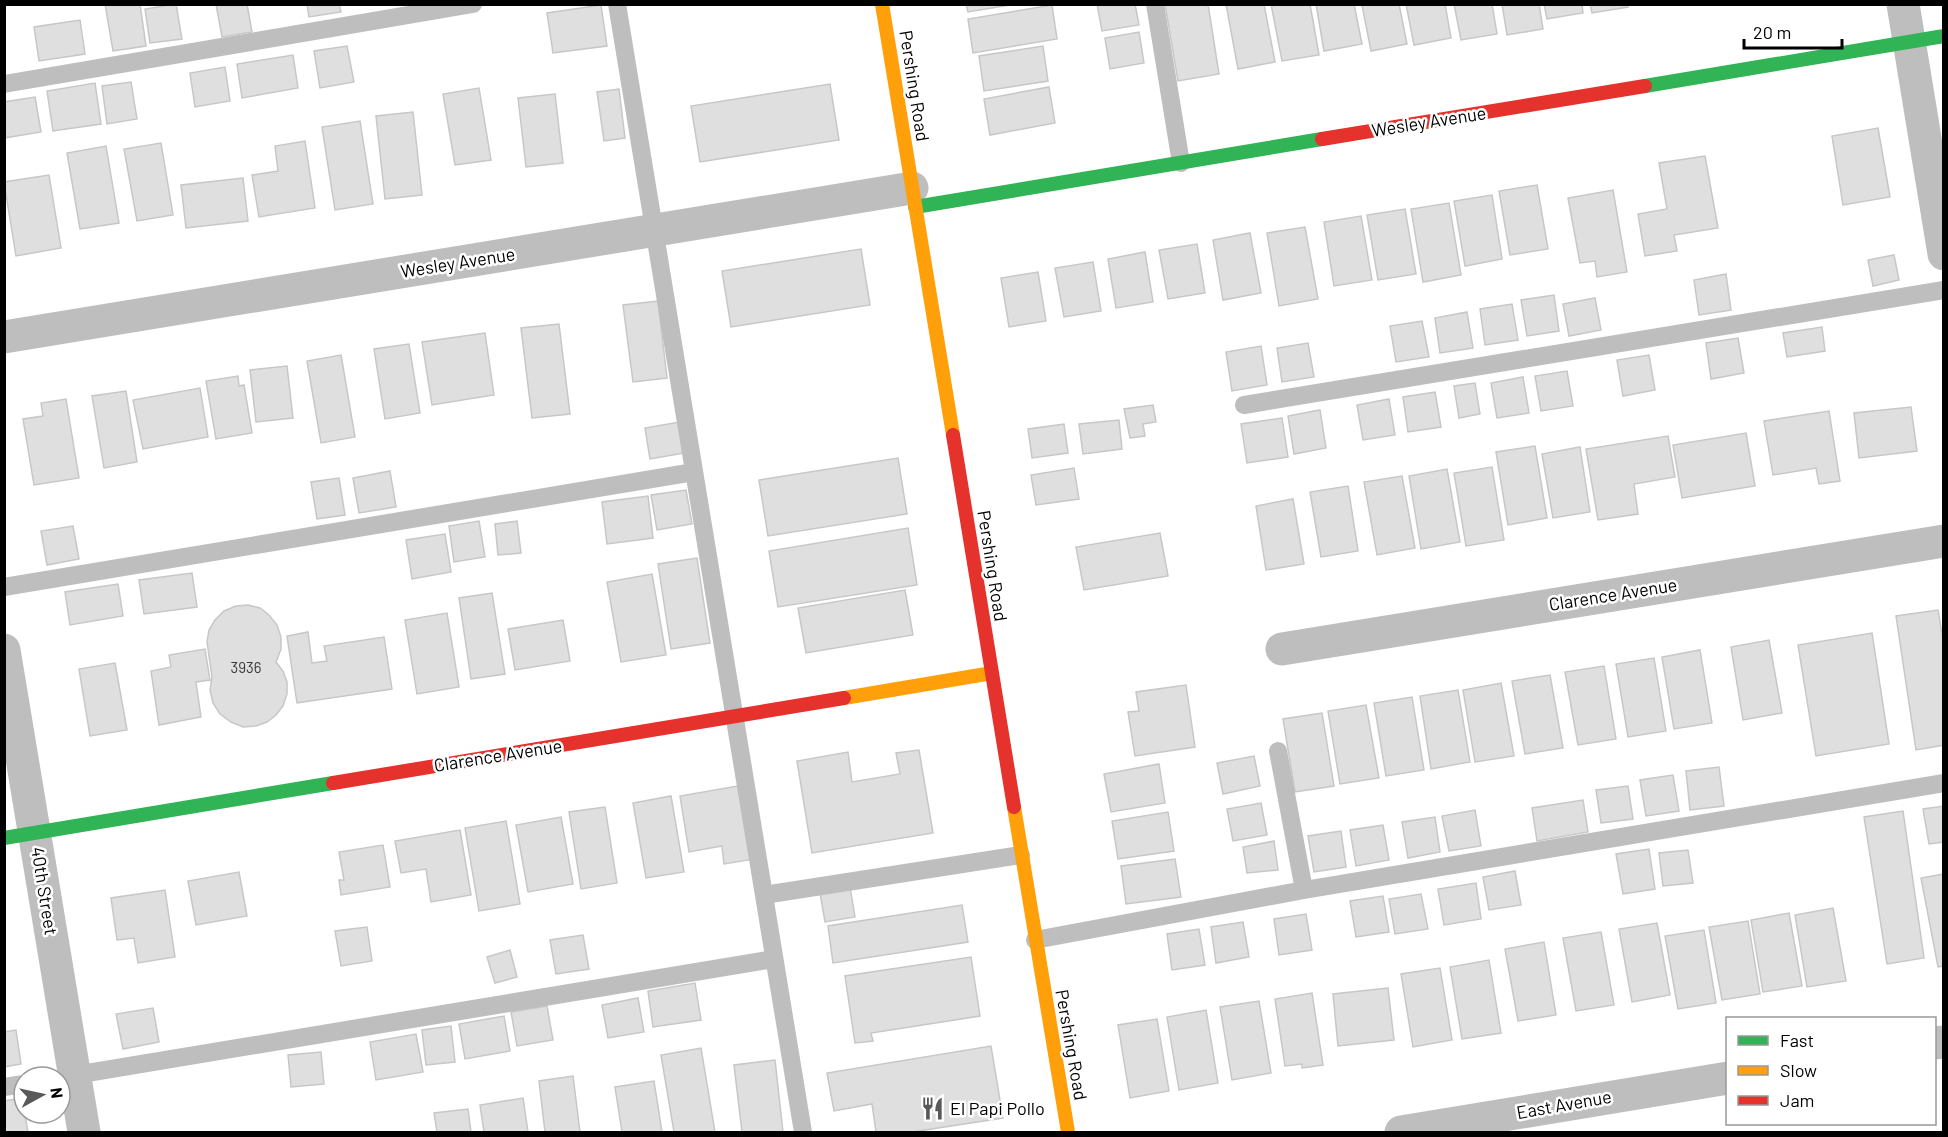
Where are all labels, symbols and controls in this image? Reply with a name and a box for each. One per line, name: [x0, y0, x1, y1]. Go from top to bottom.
scale bar: [1744, 12, 1842, 50]
text: 20 m: [1753, 21, 1791, 43]
street label: Pershing Road: [895, 29, 935, 143]
street label: Wesley Avenue: [1370, 101, 1488, 141]
street label: Wesley Avenue: [399, 242, 517, 282]
street label: Pershing Road: [973, 509, 1013, 623]
street label: Clarence Avenue: [1547, 573, 1679, 615]
house number: 3936: [231, 658, 262, 676]
street label: Clarence Avenue: [432, 734, 564, 776]
street label: 40th Street: [27, 845, 63, 937]
street label: Pershing Road: [1051, 988, 1093, 1102]
legend: [1726, 1017, 1936, 1125]
text: Fast: [1780, 1029, 1814, 1051]
text: Slow: [1780, 1059, 1817, 1081]
north arrow: [12, 1065, 72, 1125]
street label: East Avenue: [1515, 1085, 1613, 1123]
text: N: [47, 1086, 67, 1099]
text: Jam: [1780, 1089, 1814, 1111]
restaurant icon: El Papi Pollo: [919, 1096, 945, 1122]
place label: El Papi Pollo: [950, 1097, 1045, 1119]

